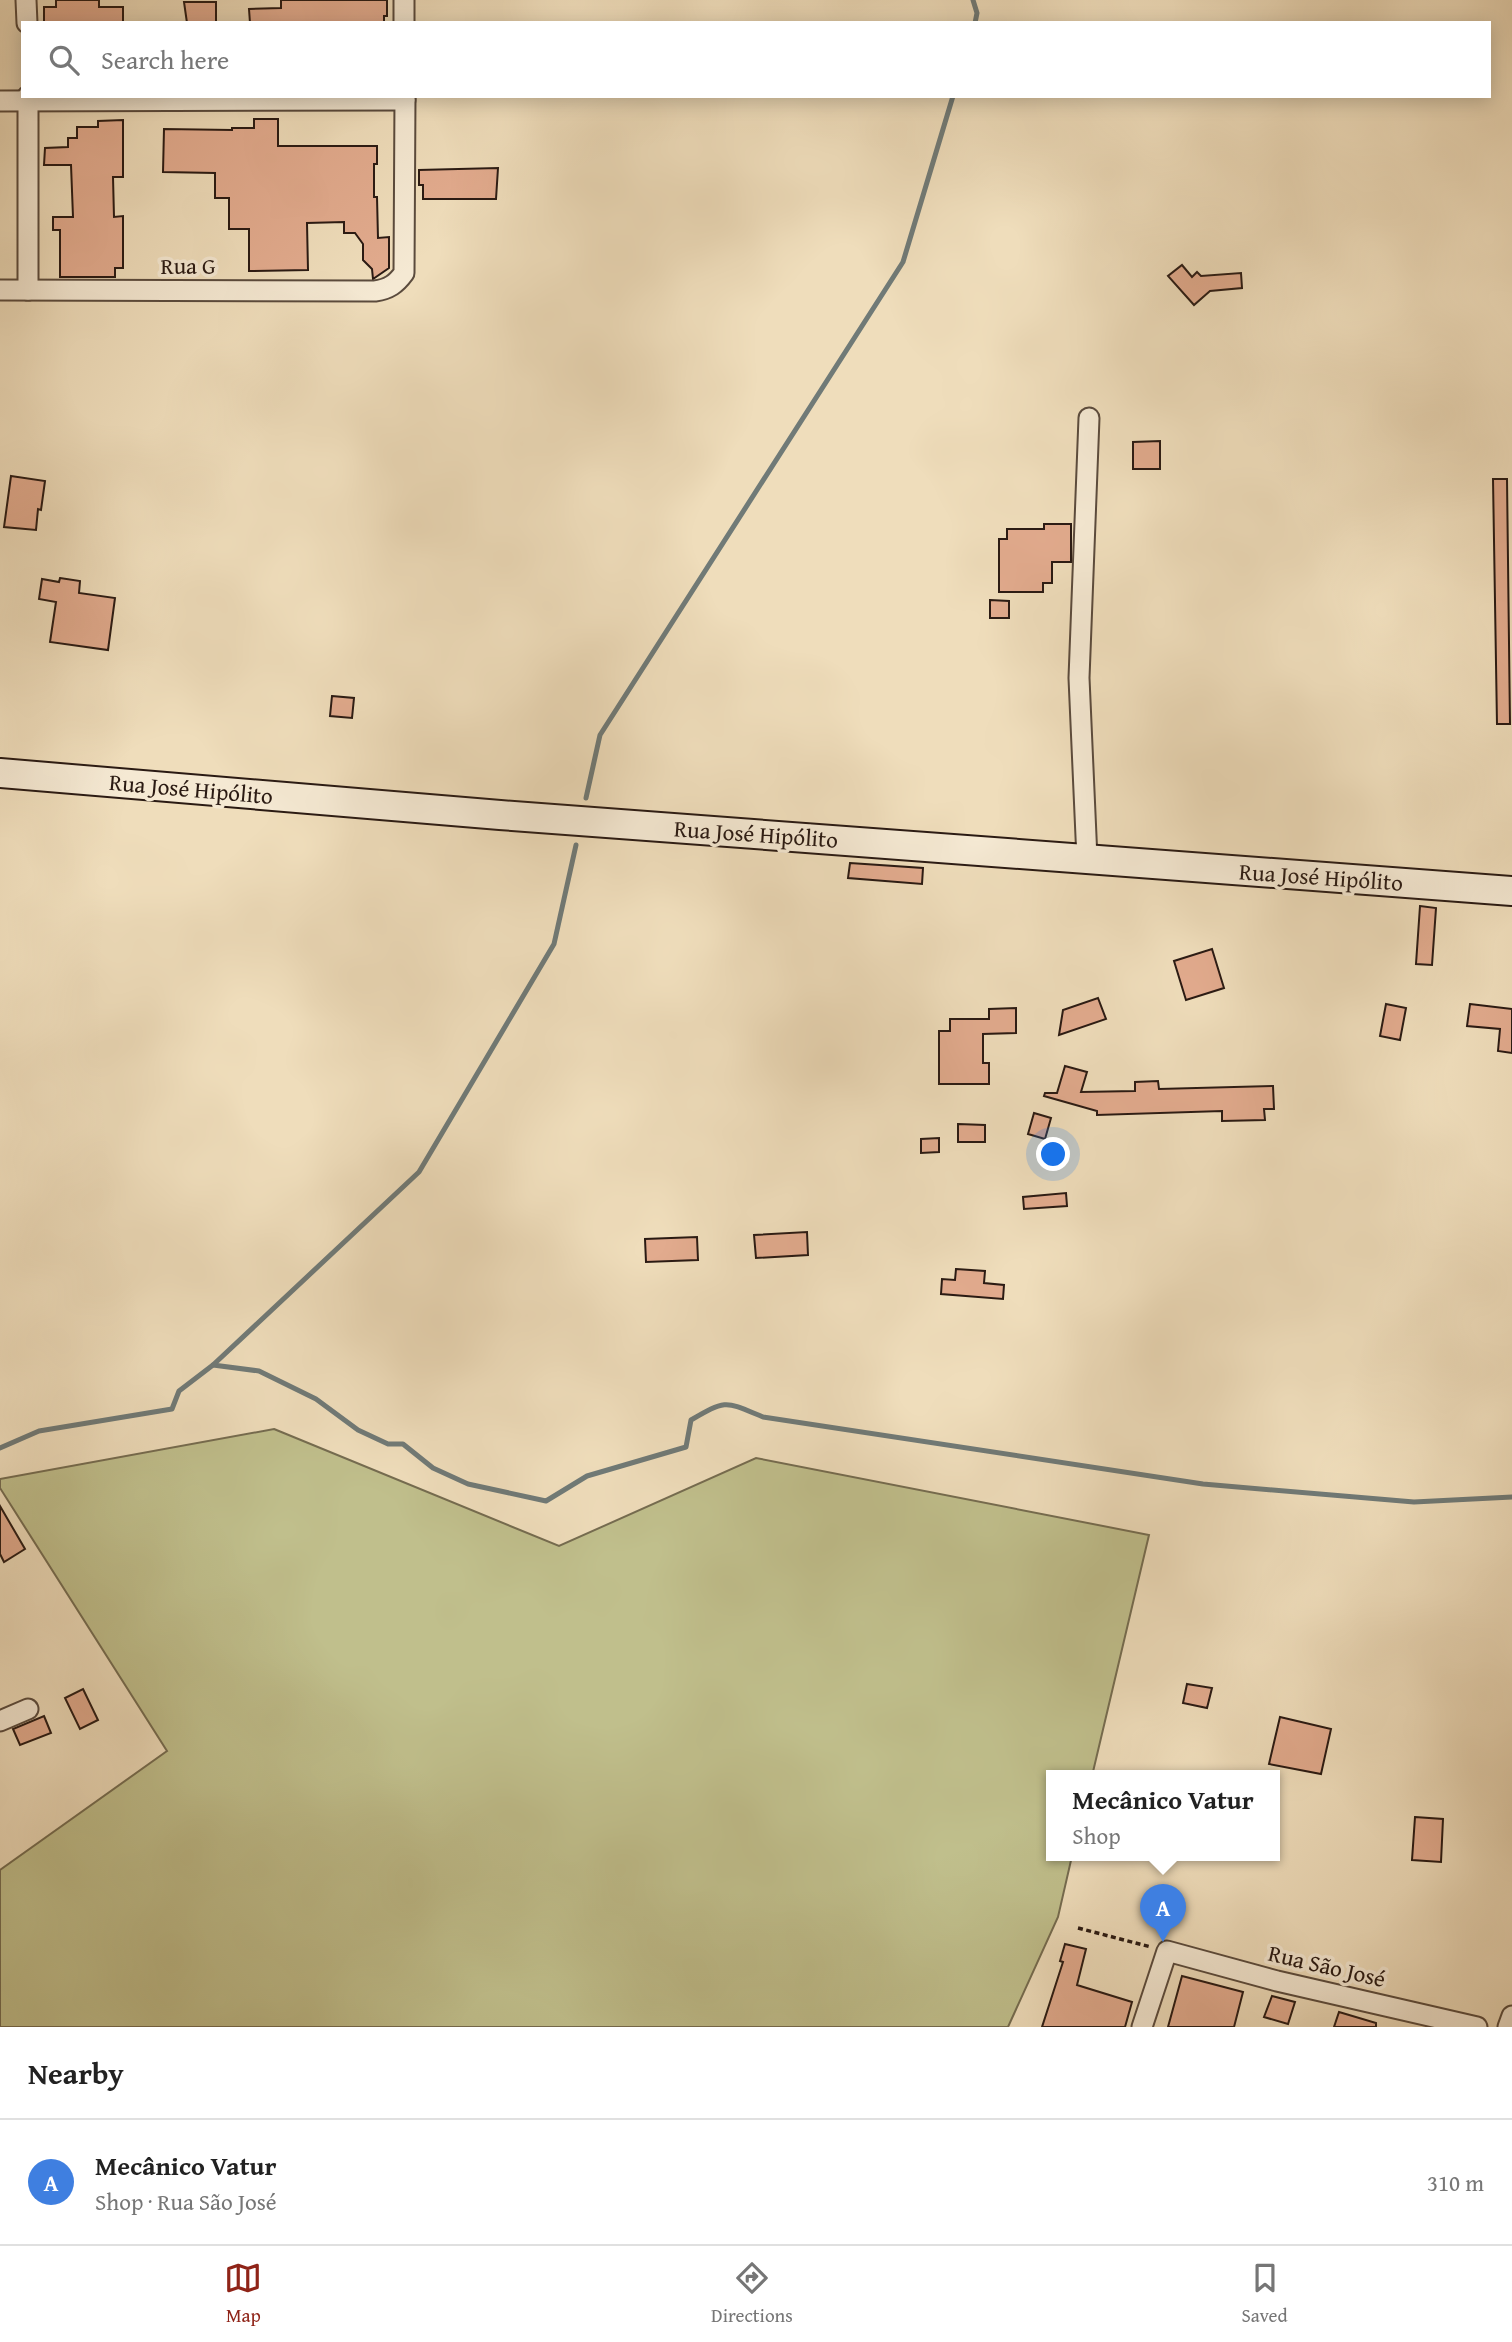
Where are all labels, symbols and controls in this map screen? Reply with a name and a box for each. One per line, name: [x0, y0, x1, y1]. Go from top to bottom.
search box: [21, 21, 1491, 98]
text: Search here: [101, 40, 229, 79]
icon: search: [45, 41, 83, 79]
street label: Rua G: [160, 249, 216, 282]
street label: Rua José Hipólito: [108, 765, 274, 812]
street label: Rua José Hipólito: [673, 811, 839, 856]
street label: Rua José Hipólito: [1238, 854, 1404, 899]
your location: [1036, 1137, 1070, 1171]
popup: [1046, 1770, 1280, 1861]
text: Mecânico Vatur: [1072, 1780, 1254, 1819]
text: Shop: [1072, 1819, 1121, 1852]
pin: A: [1140, 1884, 1186, 1942]
street label: Rua São José: [1265, 1936, 1389, 1995]
text: Nearby: [28, 2051, 124, 2095]
text: Mecânico Vatur: [95, 2146, 276, 2185]
text: A: [44, 2166, 58, 2199]
text: 310 m: [1427, 2166, 1484, 2199]
text: Shop · Rua São José: [95, 2185, 277, 2218]
tab: Map: [224, 2259, 262, 2329]
tab: Directions: [711, 2259, 793, 2329]
tab: Saved: [1242, 2259, 1288, 2329]

